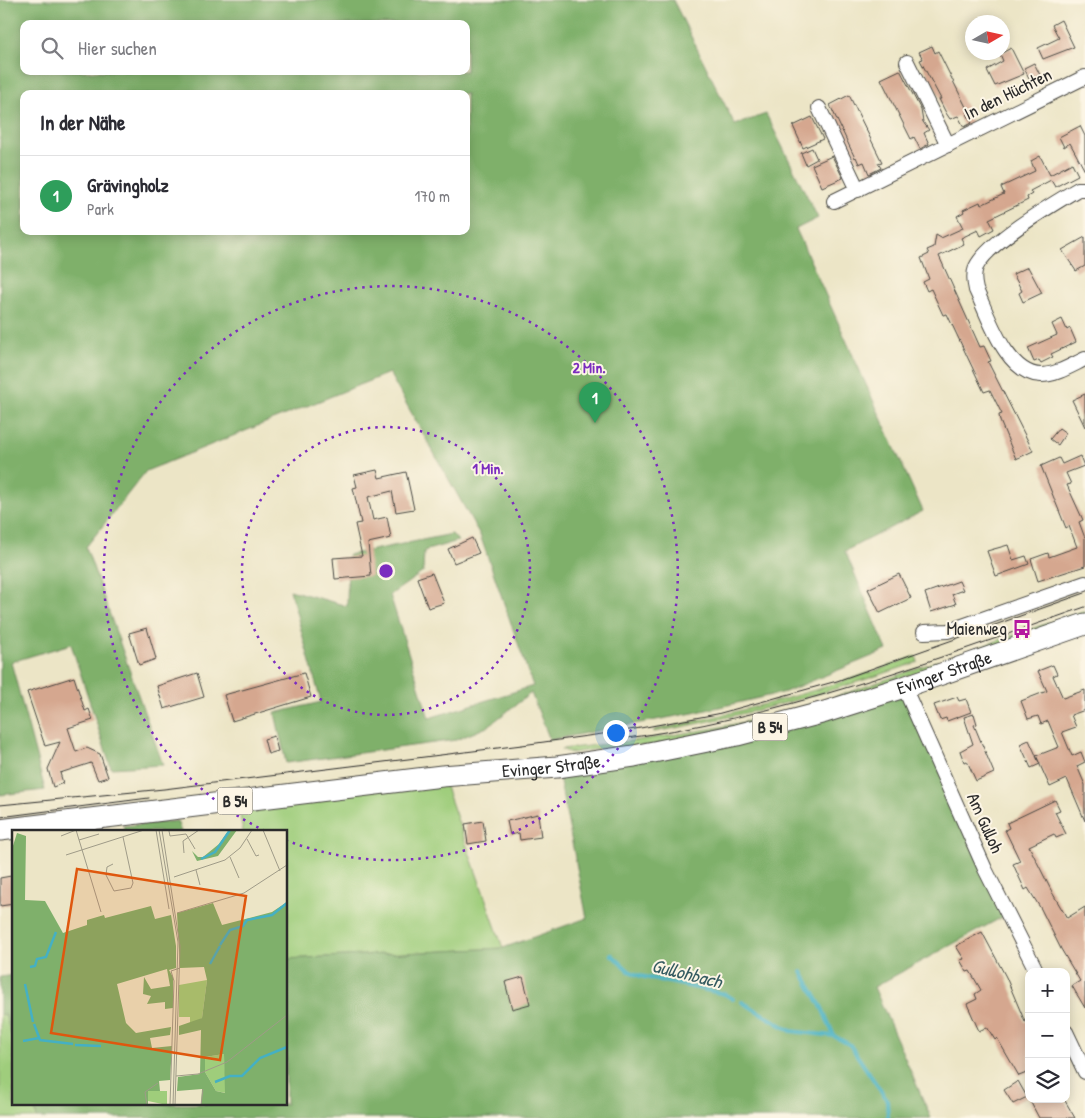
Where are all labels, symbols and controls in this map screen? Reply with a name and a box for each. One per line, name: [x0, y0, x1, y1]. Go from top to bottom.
north arrow: [965, 15, 1010, 60]
search box: [20, 20, 470, 75]
icon: search: [38, 34, 66, 62]
text: Hier suchen: [78, 35, 157, 61]
street label: In den Hüchten: [960, 62, 1056, 126]
text: In der Nähe: [40, 108, 125, 137]
text: Grävingholz: [87, 172, 169, 198]
text: 1: [53, 185, 59, 207]
text: 170 m: [415, 185, 450, 207]
text: Park: [87, 198, 114, 220]
text: 2 Min.: [573, 357, 605, 378]
pin: 1: [579, 382, 611, 423]
text: 1 Min.: [472, 458, 504, 479]
centre of rings: [377, 562, 395, 580]
place label: Maienweg: [946, 616, 1007, 641]
bus stop icon: Maienweg: [1011, 618, 1033, 640]
street label: Evinger Straße: [894, 644, 995, 700]
road number: B 54: [752, 714, 788, 740]
your location: [603, 720, 629, 746]
street label: Evinger Straße: [501, 748, 602, 783]
road number: B 54: [218, 788, 252, 814]
street label: Am Gulloh: [961, 789, 1010, 857]
inset map: [12, 830, 288, 1106]
water label: Gullohbach: [649, 952, 727, 995]
map controls: [1025, 968, 1070, 1103]
button: +: [1025, 968, 1070, 1013]
button: −: [1025, 1013, 1070, 1058]
button: layers: [1025, 1058, 1070, 1103]

